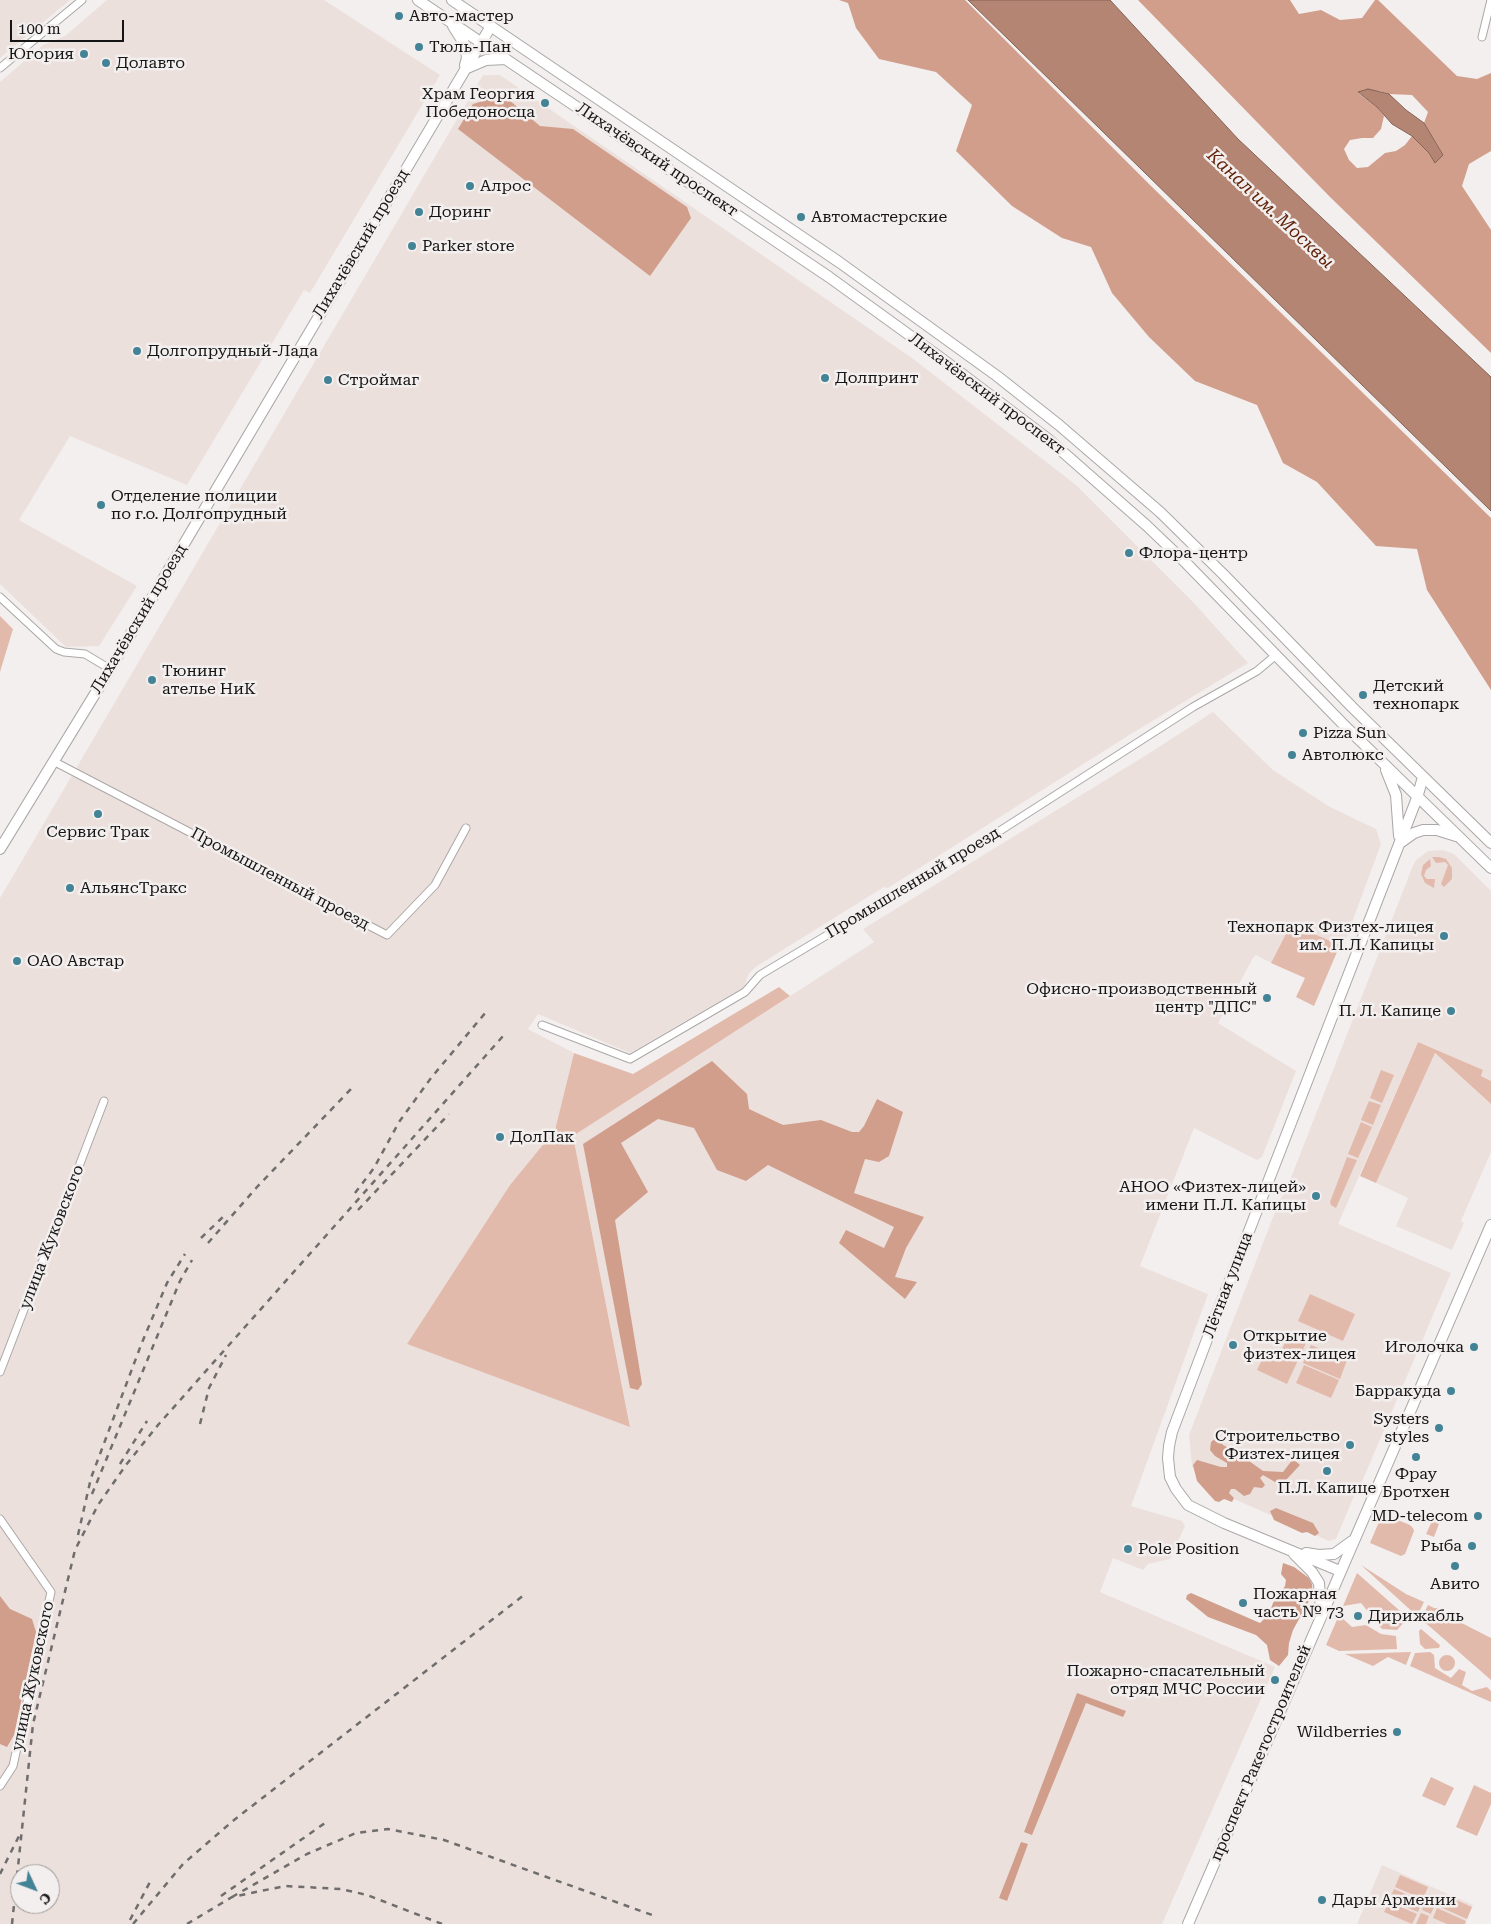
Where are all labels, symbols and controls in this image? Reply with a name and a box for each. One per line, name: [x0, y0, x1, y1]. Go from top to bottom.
place label: Авто-мастер: [409, 6, 514, 26]
scale bar: [12, 10, 126, 42]
marker: Авто-мастер: [393, 10, 405, 22]
text: 100 m: [18, 20, 61, 38]
place label: Тюль-Пан: [429, 37, 511, 57]
marker: Тюль-Пан: [413, 41, 425, 53]
place label: Югория: [8, 44, 74, 64]
marker: Югория: [78, 48, 90, 60]
place label: Долавто: [116, 53, 185, 73]
marker: Долавто: [100, 57, 112, 69]
place label: Храм Георгия Победоносца: [422, 84, 535, 122]
marker: Храм Георгия Победоносца: [539, 97, 551, 109]
street label: Лихачёвский проспект: [573, 99, 741, 221]
water label: Канал им. Москвы: [1202, 145, 1338, 273]
street label: Лихачёвский проезд: [309, 166, 413, 322]
place label: Алрос: [480, 176, 531, 196]
marker: Алрос: [464, 180, 476, 192]
place label: Доринг: [429, 202, 491, 222]
marker: Доринг: [413, 206, 425, 218]
place label: Автомастерские: [811, 207, 947, 227]
marker: Автомастерские: [795, 211, 807, 223]
place label: Parker store: [422, 236, 515, 256]
marker: Parker store: [406, 240, 418, 252]
street label: Лихачёвский проспект: [905, 329, 1069, 459]
place label: Долгопрудный-Лада: [147, 341, 318, 361]
marker: Долгопрудный-Лада: [131, 345, 143, 357]
place label: Долпринт: [835, 368, 919, 388]
place label: Строймаг: [338, 370, 419, 390]
marker: Долпринт: [819, 372, 831, 384]
marker: Строймаг: [322, 374, 334, 386]
place label: Отделение полиции по г.о. Долгопрудный: [111, 486, 287, 524]
marker: Отделение полиции по г.о. Долгопрудный: [95, 499, 107, 511]
street label: Лихачёвский проезд: [87, 541, 191, 697]
place label: Флора-центр: [1139, 543, 1248, 563]
marker: Флора-центр: [1123, 547, 1135, 559]
place label: Тюнинг ателье НиК: [162, 661, 256, 699]
marker: Тюнинг ателье НиК: [146, 674, 158, 686]
place label: Детский технопарк: [1373, 676, 1459, 714]
marker: Детский технопарк: [1357, 689, 1369, 701]
place label: Pizza Sun: [1313, 723, 1387, 743]
marker: Pizza Sun: [1297, 727, 1309, 739]
place label: Автолюкс: [1302, 745, 1384, 765]
marker: Автолюкс: [1286, 749, 1298, 761]
marker: Сервис Трак: [92, 808, 104, 820]
place label: Сервис Трак: [46, 822, 150, 842]
street label: Промышленный проезд: [823, 823, 1003, 943]
street label: Промышленный проезд: [187, 824, 373, 934]
place label: АльянсТракс: [80, 878, 187, 898]
marker: АльянсТракс: [64, 882, 76, 894]
place label: Технопарк Физтех-лицея им. П.Л. Капицы: [1227, 917, 1434, 955]
marker: Технопарк Физтех-лицея им. П.Л. Капицы: [1438, 930, 1450, 942]
place label: ОАО Австар: [27, 951, 124, 971]
marker: ОАО Австар: [11, 955, 23, 967]
place label: Офисно-производственный центр "ДПС": [1026, 979, 1257, 1017]
marker: Офисно-производственный центр "ДПС": [1261, 992, 1273, 1004]
place label: П. Л. Капице: [1339, 1001, 1441, 1021]
marker: П. Л. Капице: [1445, 1005, 1457, 1017]
place label: ДолПак: [510, 1127, 574, 1147]
marker: ДолПак: [494, 1131, 506, 1143]
street label: улица Жуковского: [16, 1162, 88, 1312]
place label: АНОО «Физтех-лицей» имени П.Л. Капицы: [1119, 1177, 1306, 1215]
marker: АНОО «Физтех-лицей» имени П.Л. Капицы: [1310, 1190, 1322, 1202]
street label: Лётная улица: [1199, 1230, 1257, 1340]
place label: Открытие физтех-лицея: [1243, 1326, 1356, 1364]
place label: Иголочка: [1385, 1337, 1464, 1357]
marker: Открытие физтех-лицея: [1227, 1339, 1239, 1351]
marker: Иголочка: [1468, 1341, 1480, 1353]
place label: Барракуда: [1355, 1381, 1441, 1401]
marker: Барракуда: [1445, 1385, 1457, 1397]
place label: Systers styles: [1374, 1409, 1429, 1447]
marker: Systers styles: [1433, 1422, 1445, 1434]
place label: Строительство Физтех-лицея: [1215, 1426, 1340, 1464]
marker: Строительство Физтех-лицея: [1344, 1439, 1356, 1451]
marker: Фрау Бротхен: [1410, 1451, 1422, 1463]
place label: Фрау Бротхен: [1382, 1464, 1450, 1502]
marker: П.Л. Капице: [1321, 1465, 1333, 1477]
place label: П.Л. Капице: [1278, 1478, 1376, 1498]
place label: MD-telecom: [1372, 1506, 1468, 1526]
marker: MD-telecom: [1472, 1510, 1484, 1522]
place label: Рыба: [1420, 1536, 1462, 1556]
place label: Pole Position: [1138, 1539, 1239, 1559]
marker: Рыба: [1466, 1540, 1478, 1552]
marker: Pole Position: [1122, 1543, 1134, 1555]
marker: Авито: [1449, 1560, 1461, 1572]
place label: Авито: [1430, 1574, 1480, 1594]
place label: Пожарная часть № 73: [1253, 1584, 1344, 1622]
marker: Пожарная часть № 73: [1237, 1597, 1249, 1609]
street label: улица Жуковского: [8, 1599, 58, 1753]
place label: Дирижабль: [1368, 1606, 1464, 1626]
marker: Дирижабль: [1352, 1610, 1364, 1622]
street label: проспект Ракетостроителей: [1207, 1642, 1315, 1864]
place label: Пожарно-спасательный отряд МЧС России: [1066, 1661, 1265, 1699]
marker: Пожарно-спасательный отряд МЧС России: [1269, 1674, 1281, 1686]
place label: Wildberries: [1297, 1722, 1387, 1742]
marker: Wildberries: [1391, 1726, 1403, 1738]
north arrow: [10, 1864, 60, 1914]
text: С: [36, 1890, 54, 1908]
place label: Дары Армении: [1332, 1890, 1456, 1910]
marker: Дары Армении: [1316, 1894, 1328, 1906]

